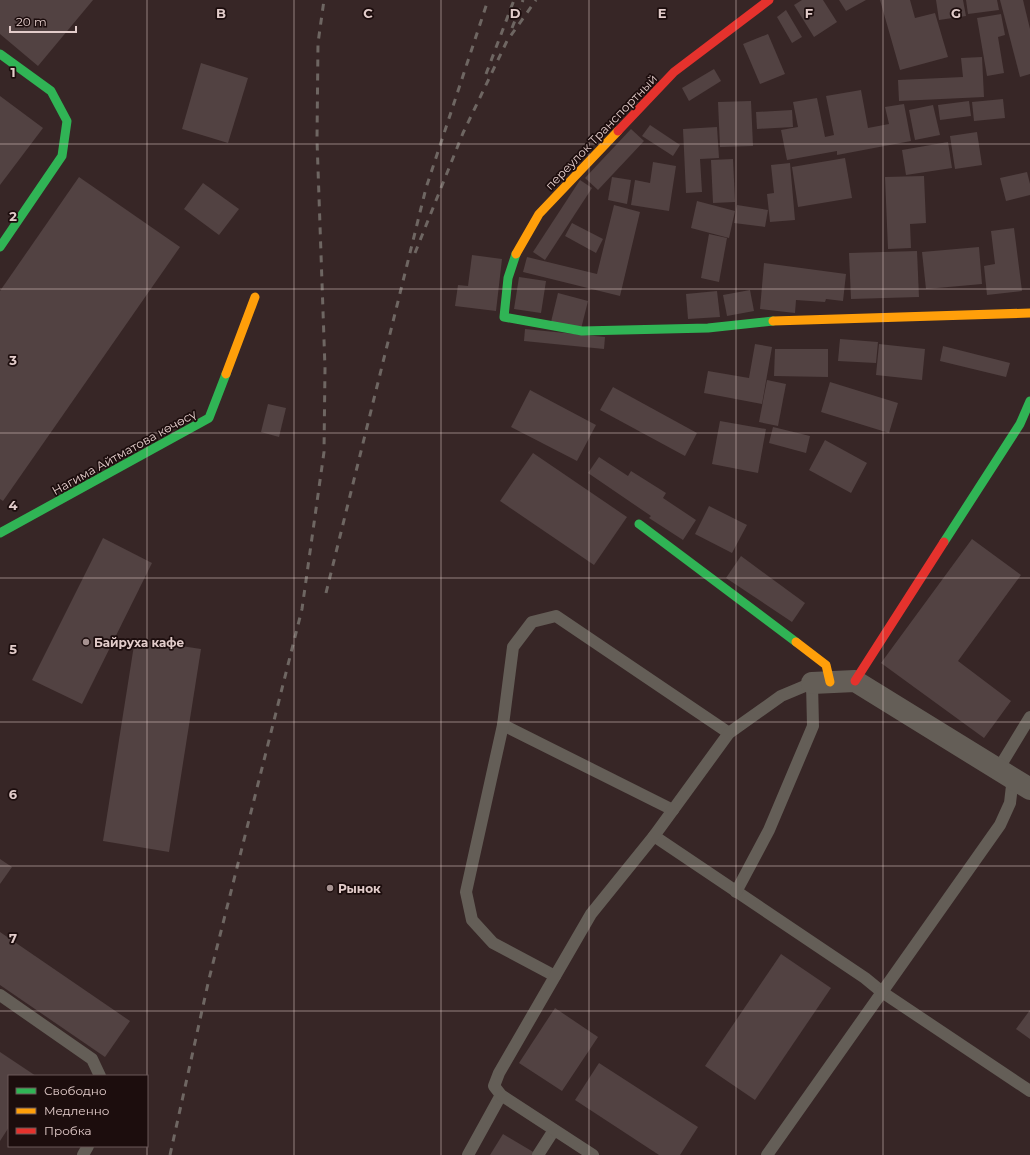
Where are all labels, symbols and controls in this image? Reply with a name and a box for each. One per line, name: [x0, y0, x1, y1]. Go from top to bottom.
text: B: [216, 5, 226, 21]
text: C: [363, 5, 373, 21]
text: D: [510, 5, 521, 21]
text: E: [658, 5, 667, 21]
text: F: [805, 5, 813, 21]
text: G: [951, 5, 961, 21]
scale bar: [10, 8, 76, 34]
text: 20 m: [16, 14, 47, 29]
text: 1: [10, 64, 16, 80]
street label: переулок Транспортный: [542, 71, 660, 193]
text: 2: [9, 208, 17, 224]
text: 3: [8, 352, 17, 368]
street label: Нагима Айтматова көчөсү: [49, 406, 199, 498]
text: 4: [9, 497, 18, 513]
place label: Байруха кафе: [94, 635, 185, 650]
marker: Байруха кафе: [81, 637, 91, 647]
text: 5: [9, 641, 17, 657]
text: 6: [9, 786, 18, 802]
place label: Рынок: [338, 881, 381, 896]
marker: Рынок: [325, 883, 335, 893]
text: 7: [9, 930, 17, 946]
legend: [8, 1075, 148, 1147]
text: Свободно: [44, 1083, 107, 1098]
text: Медленно: [44, 1103, 110, 1118]
text: Пробка: [44, 1123, 92, 1138]

